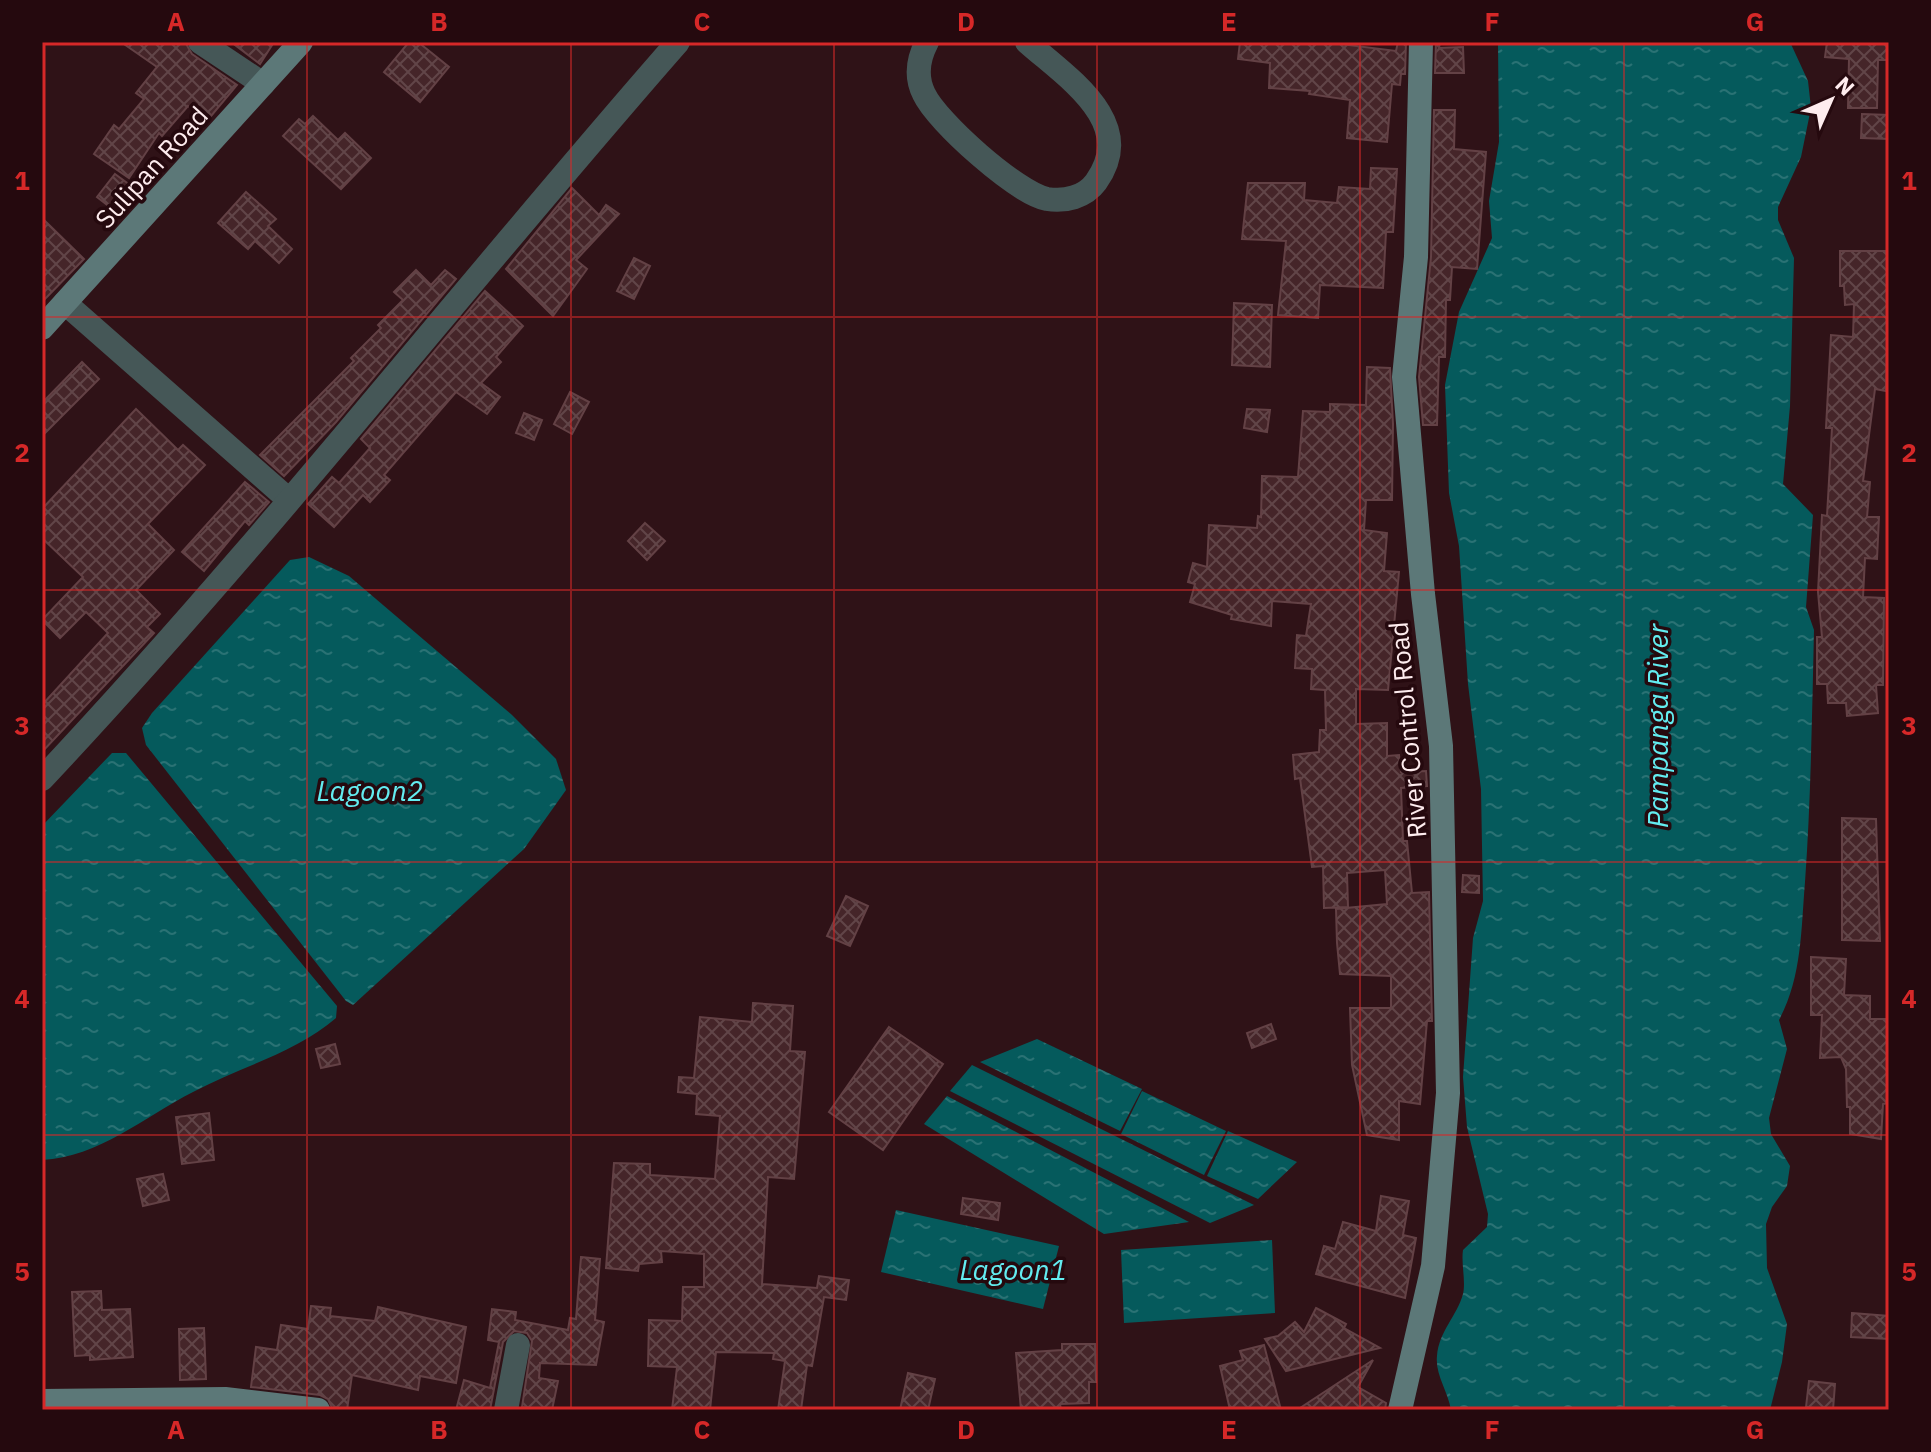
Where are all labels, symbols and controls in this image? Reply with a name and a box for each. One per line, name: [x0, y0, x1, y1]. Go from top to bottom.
text: A: [167, 4, 185, 38]
text: B: [430, 4, 448, 38]
text: C: [694, 4, 711, 38]
text: D: [957, 4, 975, 38]
text: E: [1221, 4, 1237, 38]
text: F: [1484, 4, 1500, 38]
text: G: [1746, 4, 1764, 38]
north arrow: [1791, 60, 1871, 140]
text: N: [1830, 70, 1861, 101]
street label: Sulipan Road: [87, 99, 215, 235]
text: 1: [14, 163, 30, 197]
text: 1: [1901, 163, 1917, 197]
text: 2: [14, 435, 30, 469]
text: 2: [1901, 435, 1917, 469]
street label: River Control Road: [1381, 620, 1433, 840]
water label: Pampanga River: [1639, 623, 1676, 828]
text: 3: [14, 708, 30, 742]
text: 3: [1901, 708, 1917, 742]
water label: Lagoon2: [316, 772, 424, 809]
text: 4: [14, 981, 30, 1015]
text: 4: [1901, 981, 1917, 1015]
water label: Lagoon1: [959, 1251, 1067, 1288]
text: 5: [14, 1254, 30, 1288]
text: 5: [1901, 1254, 1917, 1288]
text: A: [167, 1412, 185, 1446]
text: B: [430, 1412, 448, 1446]
text: C: [694, 1412, 711, 1446]
text: D: [957, 1412, 975, 1446]
text: E: [1221, 1412, 1237, 1446]
text: F: [1484, 1412, 1500, 1446]
text: G: [1746, 1412, 1764, 1446]

